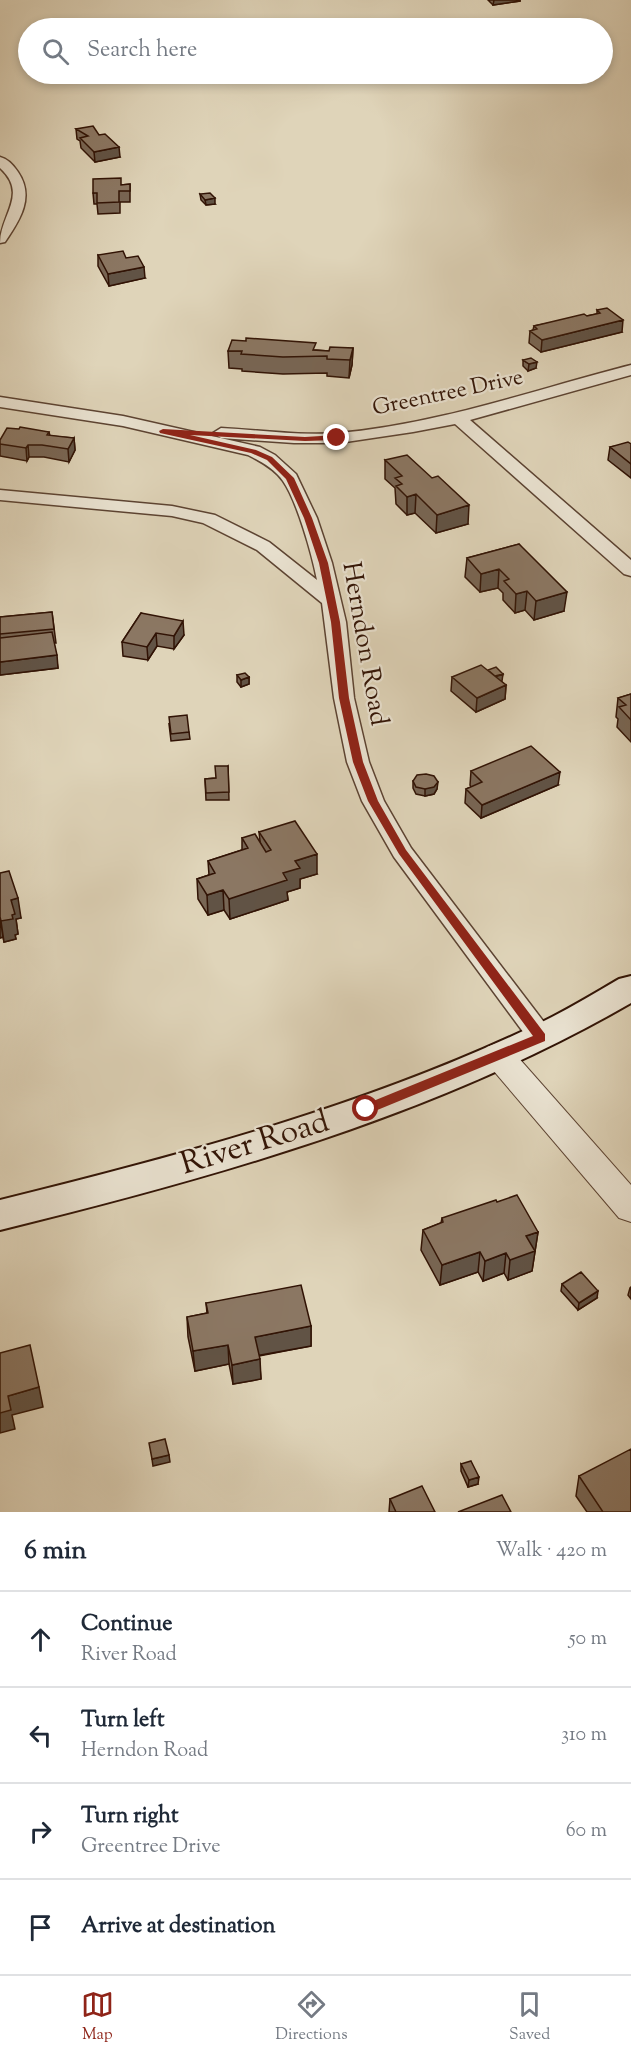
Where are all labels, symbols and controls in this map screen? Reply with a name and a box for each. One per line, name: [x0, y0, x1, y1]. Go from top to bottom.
search box: [18, 18, 613, 84]
icon: search: [39, 35, 72, 68]
text: Search here: [87, 35, 197, 67]
street label: Greentree Drive: [370, 362, 526, 426]
route end: [323, 424, 349, 450]
street label: Herndon Road: [331, 559, 397, 729]
route start: [352, 1095, 378, 1121]
street label: River Road: [175, 1100, 335, 1188]
text: 6 min: [24, 1533, 87, 1570]
text: Walk · 420 m: [496, 1537, 607, 1566]
text: Continue: [81, 1609, 172, 1641]
icon: ahead: [24, 1623, 57, 1656]
text: 50 m: [569, 1625, 607, 1654]
text: River Road: [81, 1641, 177, 1670]
text: Turn left: [81, 1705, 164, 1737]
icon: left: [24, 1719, 57, 1752]
text: 310 m: [561, 1721, 607, 1750]
text: Herndon Road: [81, 1737, 208, 1766]
text: Turn right: [81, 1801, 178, 1833]
icon: right: [24, 1815, 57, 1848]
text: 60 m: [566, 1817, 607, 1846]
text: Greentree Drive: [81, 1833, 220, 1862]
icon: arrive: [24, 1911, 57, 1944]
text: Arrive at destination: [81, 1911, 276, 1943]
tab: Map: [81, 1988, 114, 2047]
tab: Directions: [275, 1988, 348, 2047]
tab: Saved: [509, 1988, 550, 2047]

